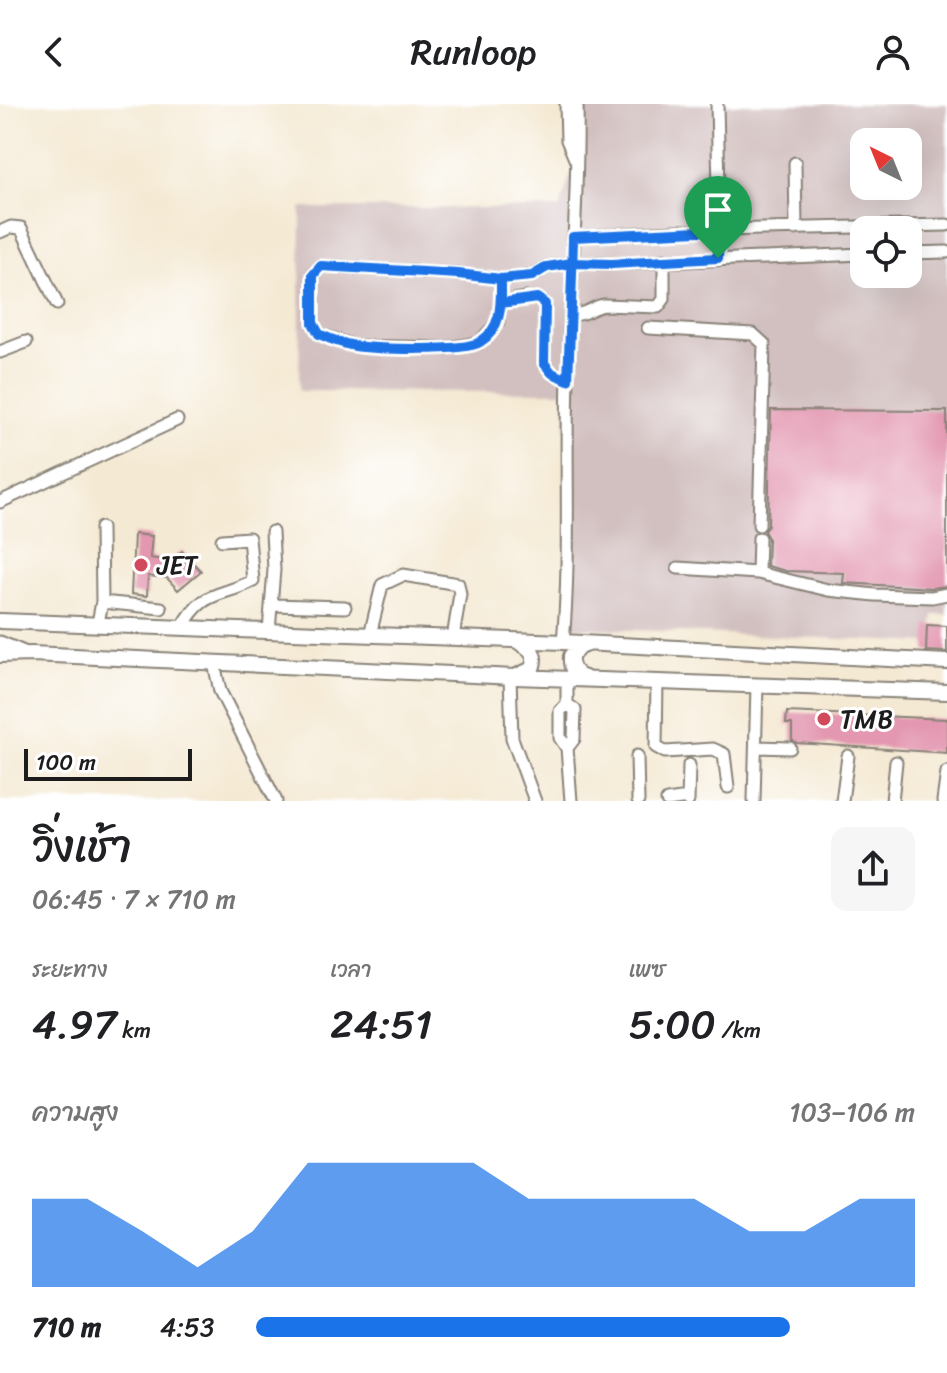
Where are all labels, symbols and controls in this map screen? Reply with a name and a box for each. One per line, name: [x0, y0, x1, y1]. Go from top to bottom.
text: Runloop: [411, 20, 536, 84]
icon: back: [32, 30, 76, 74]
icon: person: [871, 30, 915, 74]
north arrow: [850, 128, 922, 200]
map controls: [850, 128, 922, 288]
pin: [684, 176, 752, 258]
icon: arrive: [696, 188, 740, 232]
button: locate: [850, 216, 922, 288]
place label: JET: [156, 542, 200, 588]
marker: JET: [132, 556, 150, 574]
place label: TMB: [840, 696, 893, 742]
marker: TMB: [815, 710, 833, 728]
text: 100 m: [36, 743, 96, 782]
scale bar: [24, 745, 192, 781]
text: วิ่งเช้า: [32, 807, 132, 885]
button: share: [831, 827, 915, 911]
text: 06:45 · 7 × 710 m: [32, 876, 236, 922]
text: ระยะทาง: [32, 950, 108, 989]
text: เวลา: [330, 950, 372, 989]
text: เพซ: [629, 950, 665, 989]
text: 4.97: [32, 989, 116, 1060]
text: 24:51: [330, 989, 432, 1060]
text: 5:00: [629, 989, 716, 1060]
text: km: [116, 1011, 151, 1050]
text: /km: [716, 1011, 761, 1050]
text: ความสูง: [32, 1089, 118, 1135]
text: 103–106 m: [789, 1089, 915, 1135]
text: 710 m: [32, 1304, 101, 1350]
text: 4:53: [160, 1304, 214, 1350]

